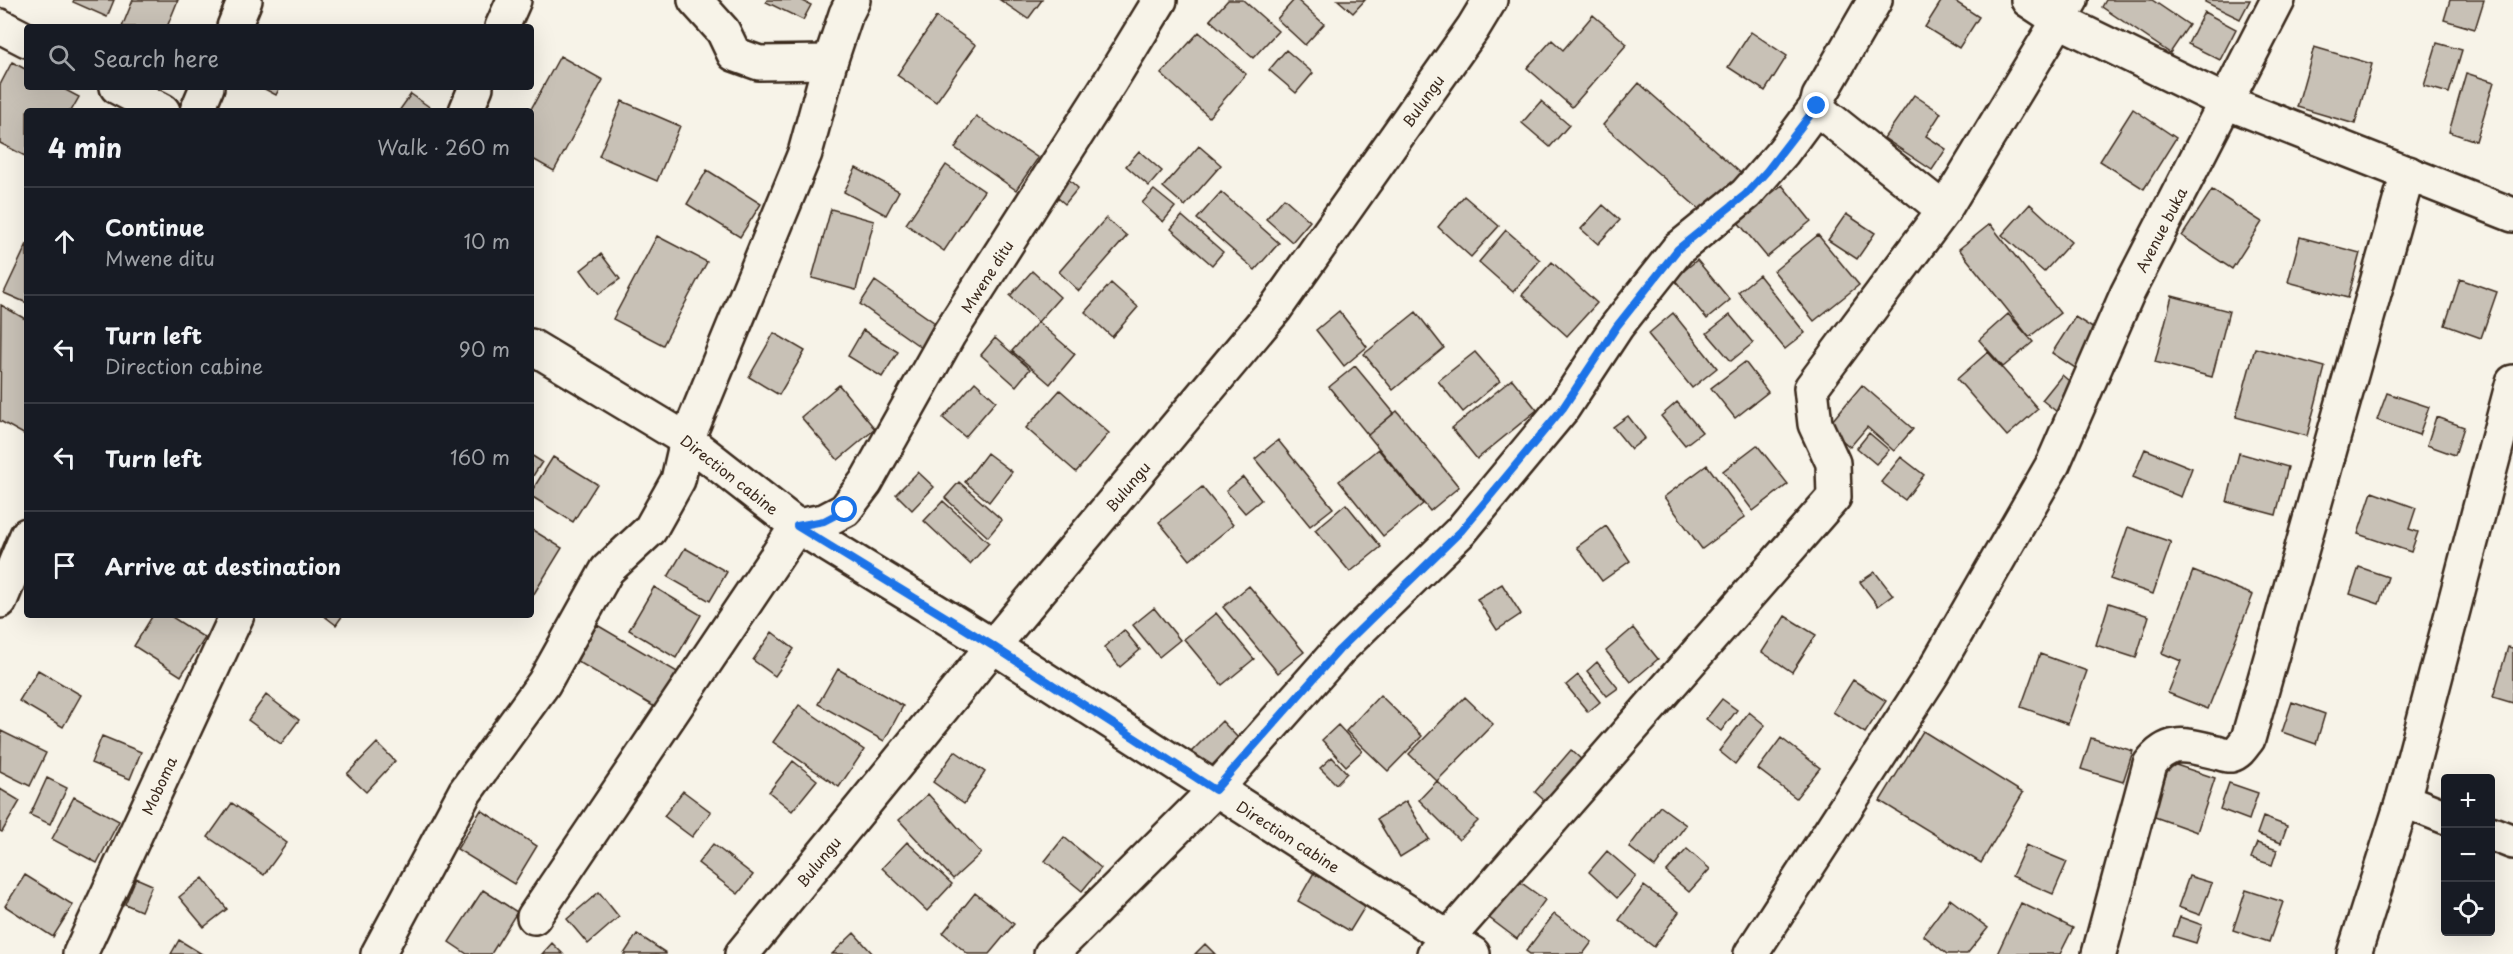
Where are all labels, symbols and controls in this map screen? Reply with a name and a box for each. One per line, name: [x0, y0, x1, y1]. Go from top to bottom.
search box: [24, 24, 534, 90]
icon: search: [45, 41, 78, 74]
text: Search here: [93, 41, 219, 74]
street label: Bulungu: [1396, 69, 1449, 131]
route end: [1803, 92, 1829, 118]
text: 4 min: [48, 128, 122, 167]
text: Walk · 260 m: [377, 132, 510, 162]
street label: Avenue buka: [2129, 182, 2192, 276]
text: Continue: [105, 210, 204, 243]
icon: ahead: [48, 225, 81, 258]
text: 10 m: [463, 226, 510, 256]
street label: Mwene ditu: [954, 235, 1018, 317]
text: Mwene ditu: [105, 243, 215, 273]
text: Turn left: [105, 318, 202, 351]
icon: left: [48, 333, 81, 366]
text: 90 m: [459, 334, 510, 364]
text: Direction cabine: [105, 351, 263, 381]
street label: Direction cabine: [676, 428, 784, 519]
icon: left: [48, 441, 81, 474]
text: Turn left: [105, 441, 202, 474]
text: 160 m: [450, 442, 510, 472]
street label: Bulungu: [1099, 456, 1155, 516]
route start: [831, 496, 857, 522]
icon: arrive: [48, 549, 81, 582]
text: Arrive at destination: [105, 549, 341, 582]
street label: Moboma: [135, 752, 182, 818]
map controls: [2441, 774, 2495, 936]
button: +: [2441, 774, 2495, 828]
street label: Direction cabine: [1233, 794, 1345, 878]
button: −: [2441, 828, 2495, 882]
street label: Bulungu: [790, 831, 845, 891]
button: locate: [2441, 882, 2495, 936]

